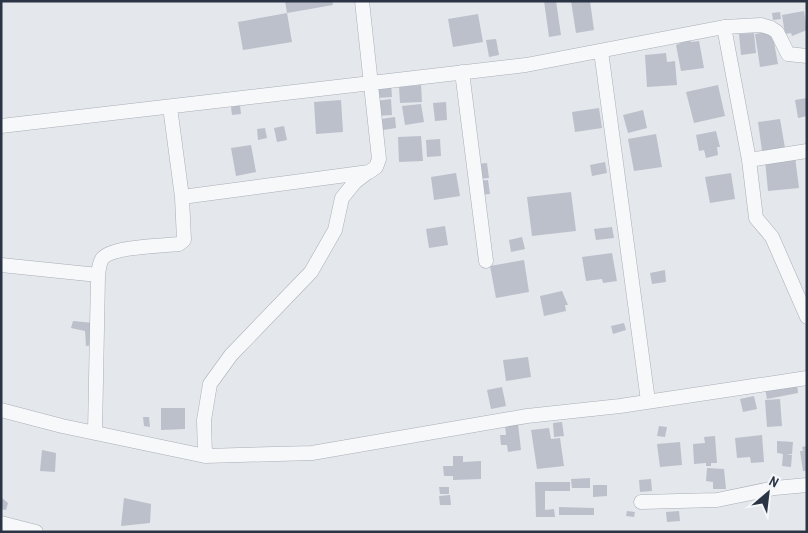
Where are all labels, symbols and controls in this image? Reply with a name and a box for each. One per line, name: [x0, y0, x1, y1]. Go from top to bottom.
north arrow: [743, 468, 793, 518]
text: N: [766, 472, 782, 491]

